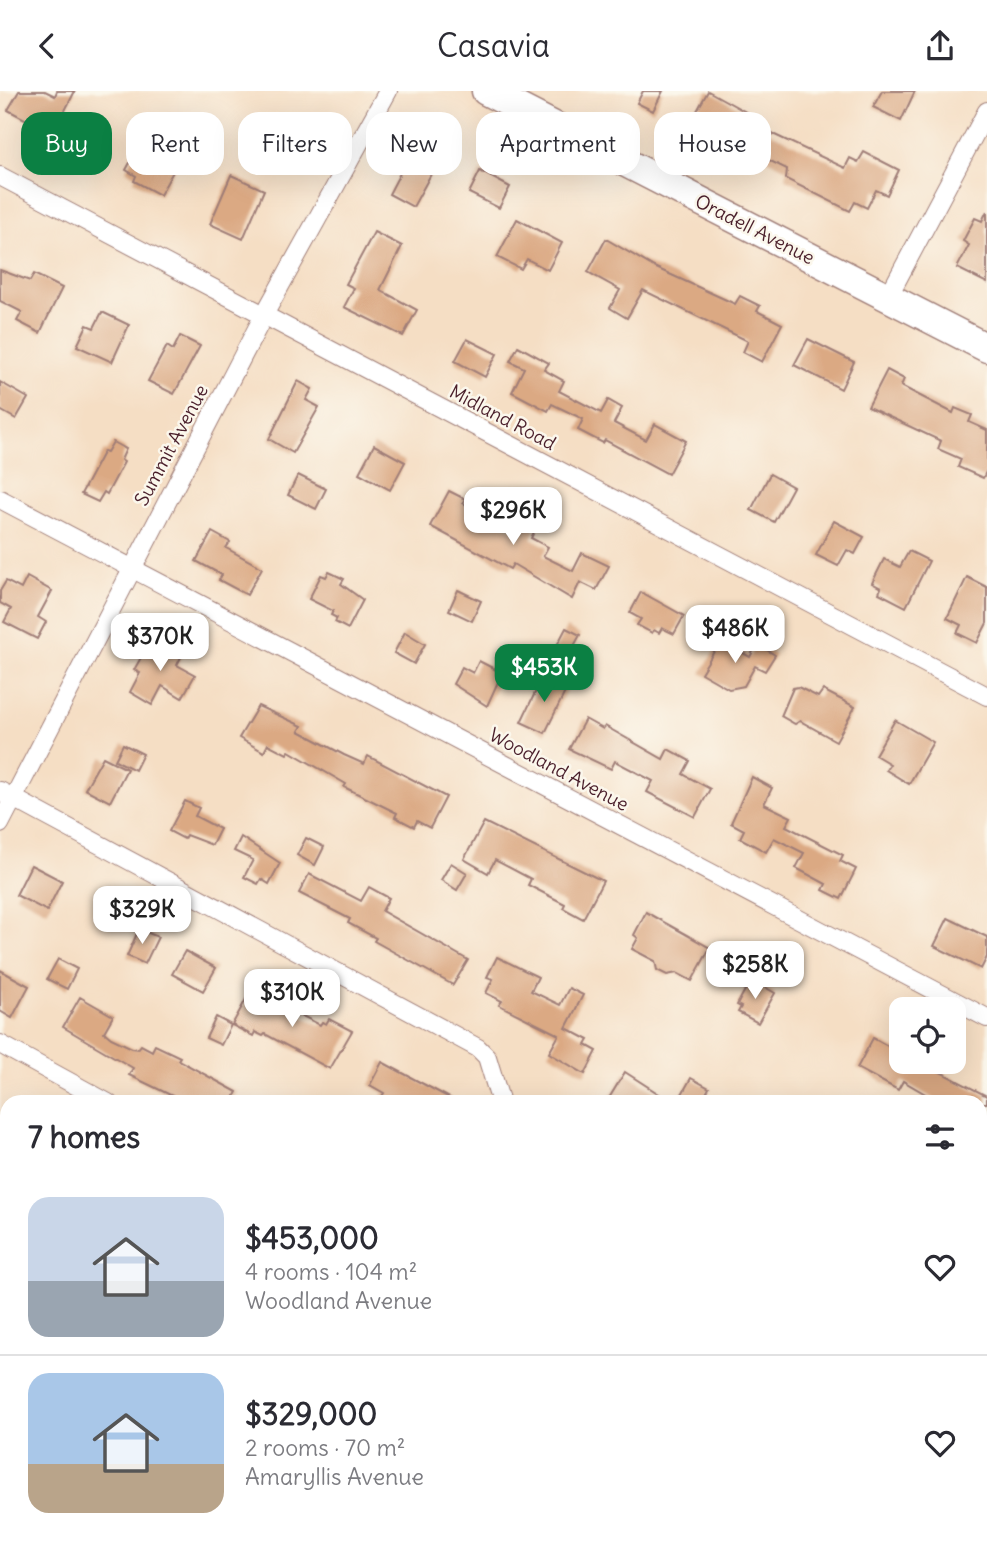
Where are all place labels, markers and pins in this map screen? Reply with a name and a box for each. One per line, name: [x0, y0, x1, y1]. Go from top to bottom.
pin: $296K: [464, 487, 562, 547]
pin: $486K: [686, 605, 784, 665]
pin: $370K: [111, 613, 209, 673]
pin: $453K: [495, 645, 593, 704]
pin: $329K: [93, 887, 191, 946]
pin: $258K: [706, 941, 804, 1001]
pin: $310K: [243, 969, 341, 1029]

